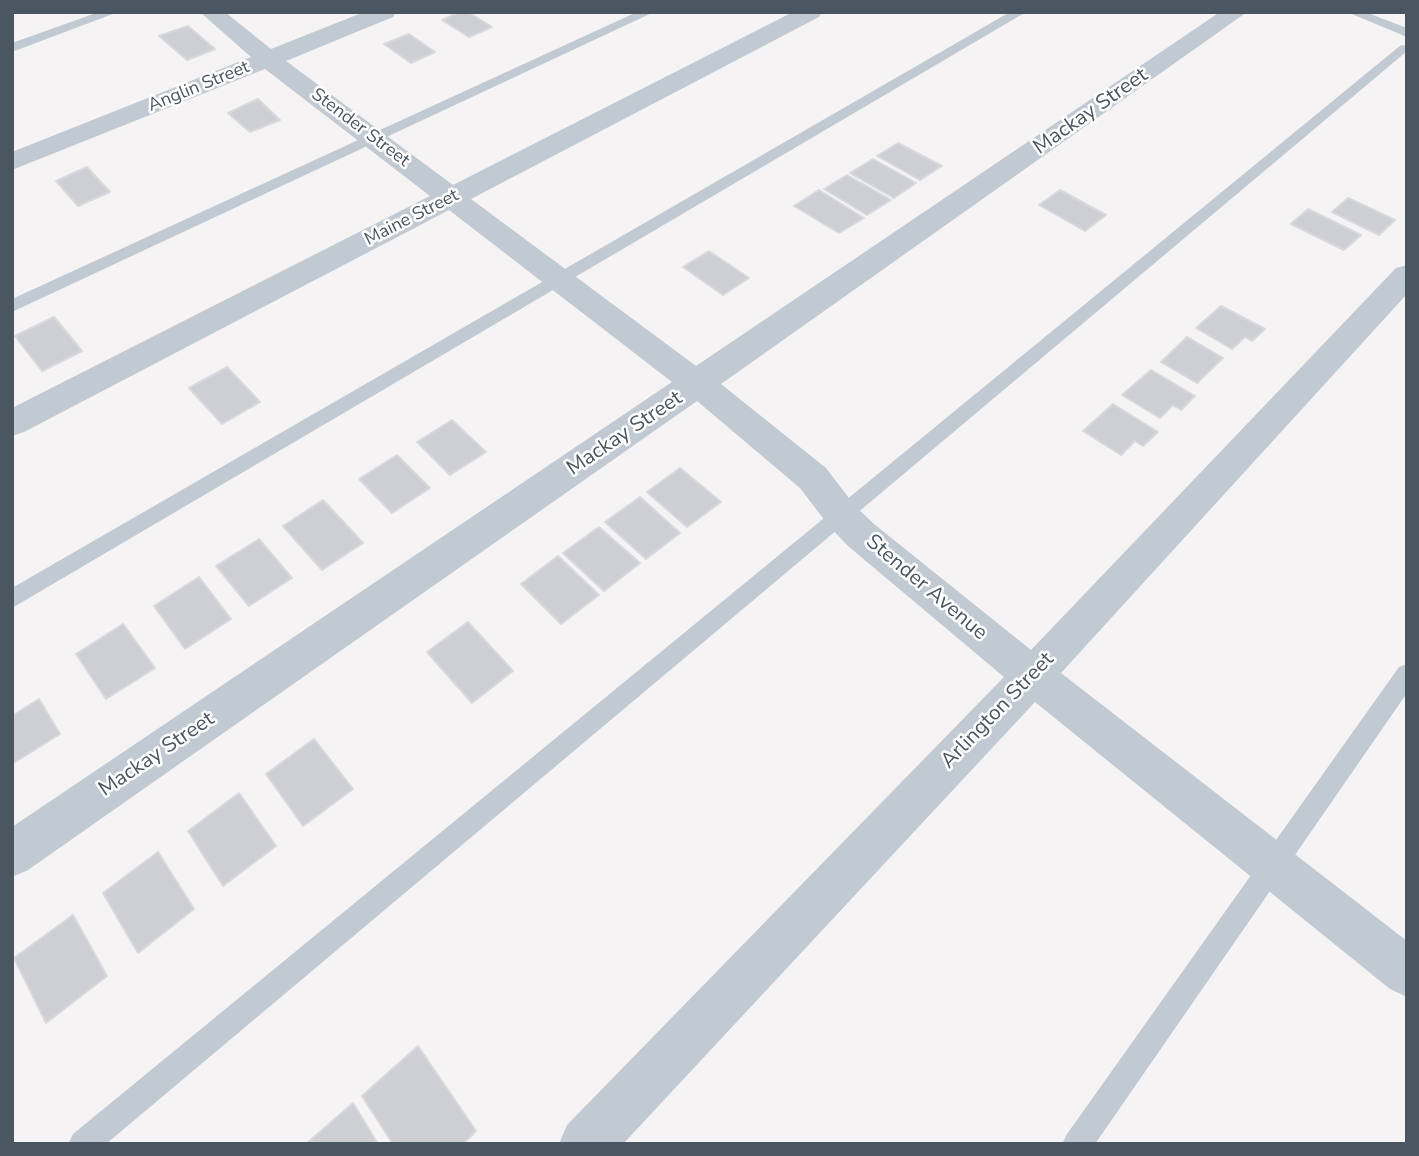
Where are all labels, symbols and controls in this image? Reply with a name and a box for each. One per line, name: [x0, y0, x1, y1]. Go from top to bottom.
street label: Anglin Street: [145, 57, 253, 117]
street label: Mackay Street: [1029, 63, 1153, 161]
street label: Stender Street: [307, 84, 413, 172]
street label: Maine Street: [361, 185, 463, 251]
street label: Mackay Street: [563, 386, 687, 482]
street label: Stender Avenue: [860, 530, 992, 646]
street label: Arlington Street: [936, 648, 1060, 774]
street label: Mackay Street: [95, 707, 219, 803]

